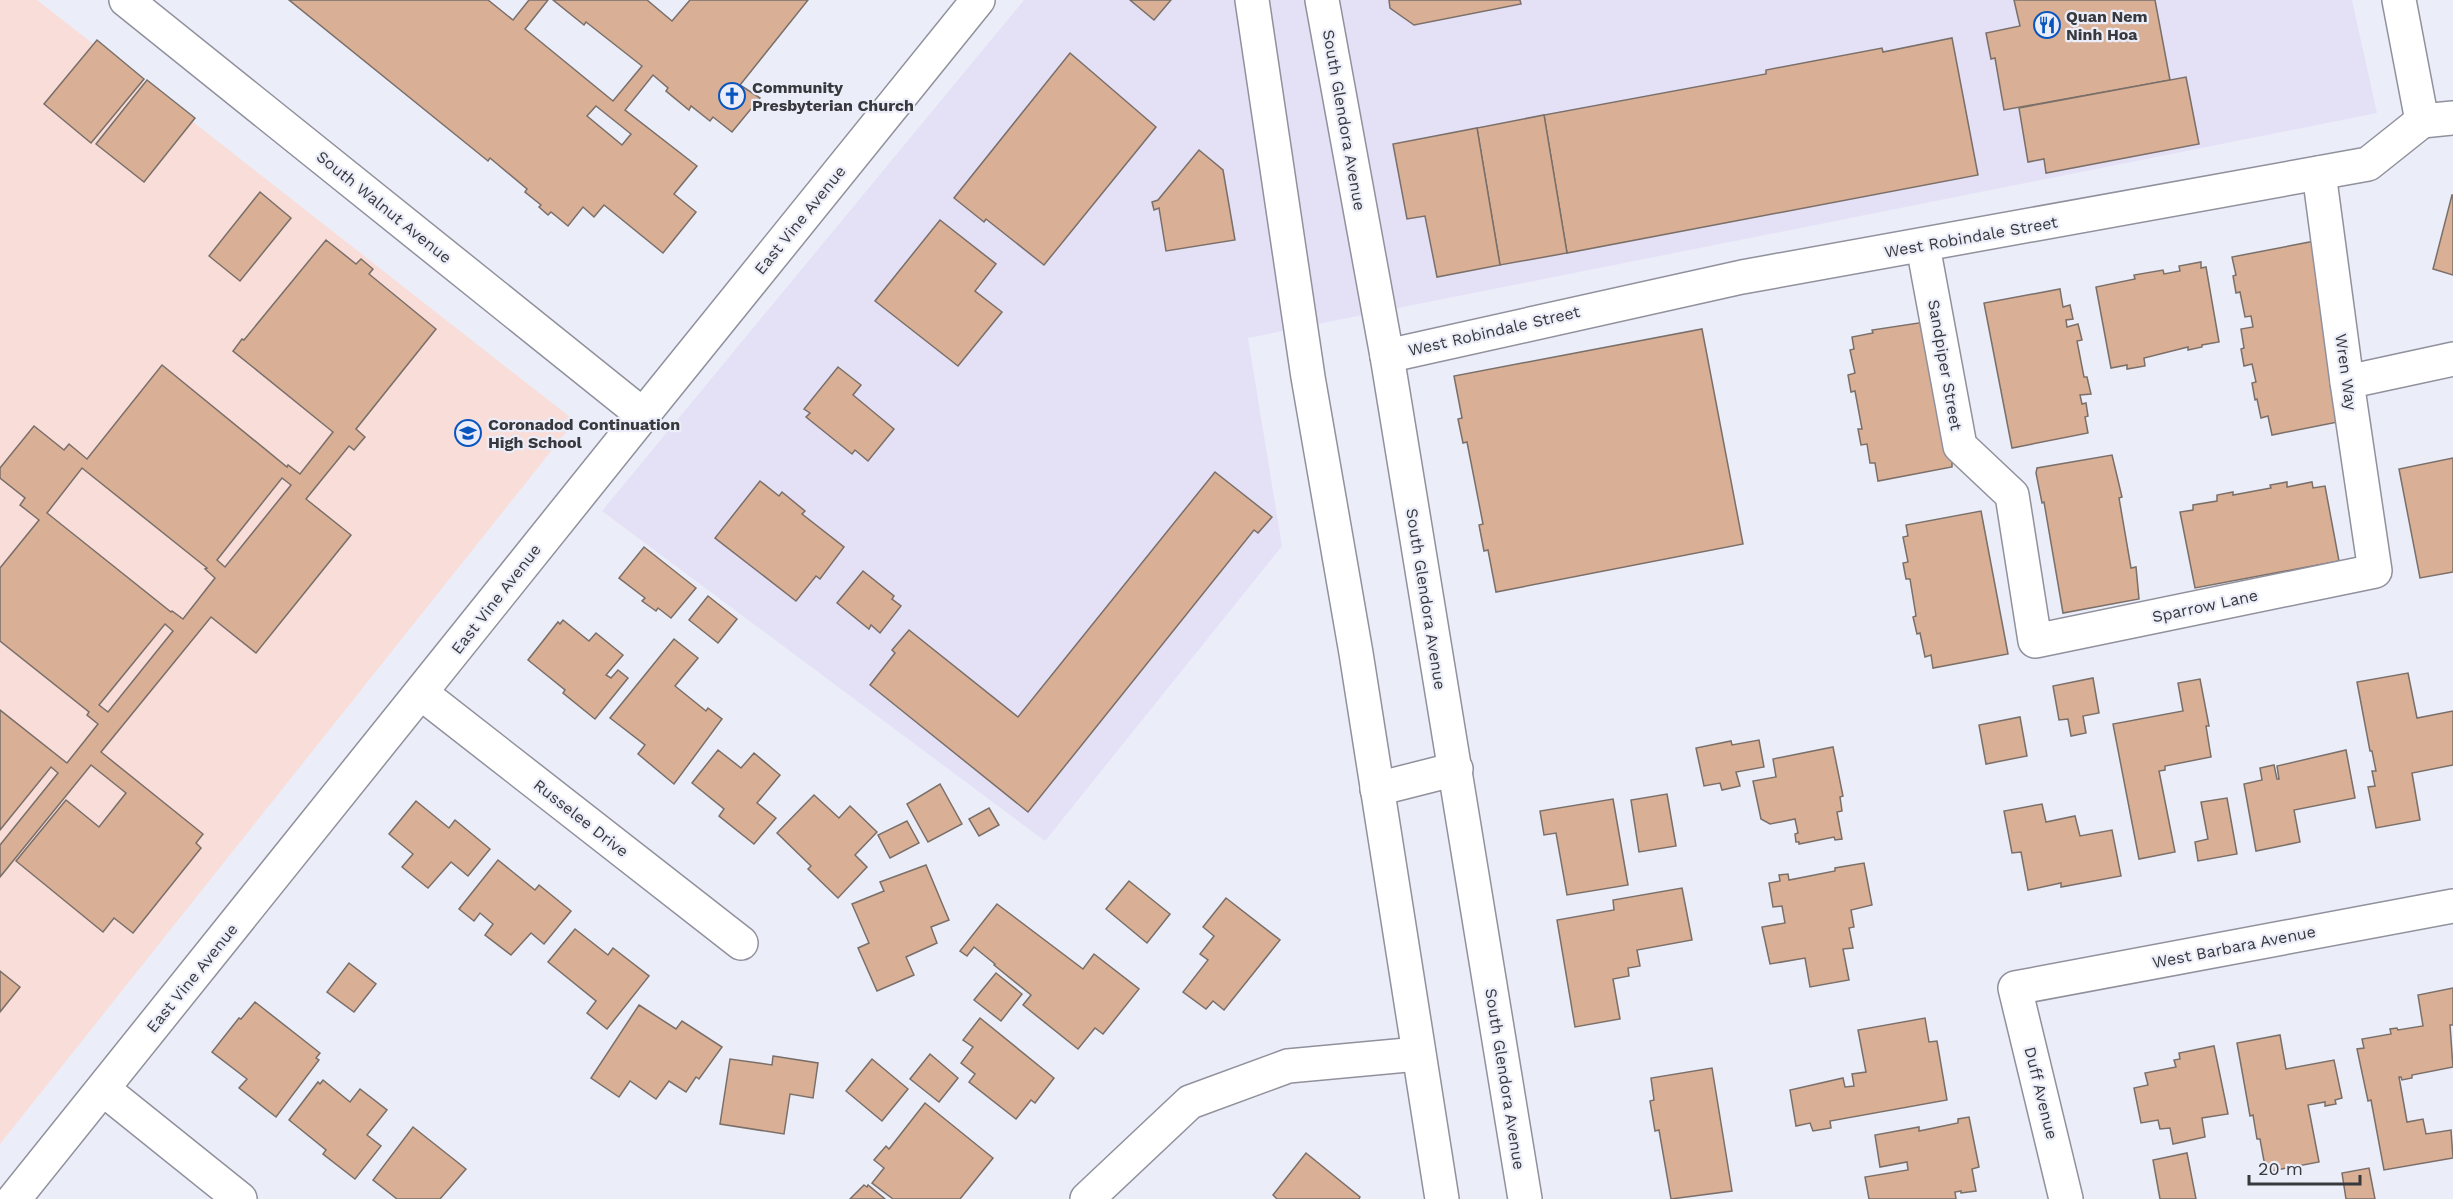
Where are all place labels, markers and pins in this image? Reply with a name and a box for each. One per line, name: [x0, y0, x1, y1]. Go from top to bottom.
place label: Quan Nem Ninh Hoa: [2066, 7, 2148, 44]
restaurant icon: Quan Nem Ninh Hoa: [2032, 10, 2062, 40]
place label: Community Presbyterian Church: [752, 78, 914, 115]
church icon: Community Presbyterian Church: [717, 81, 747, 111]
place label: Coronadod Continuation High School: [488, 415, 680, 452]
school or university icon: Coronadod Continuation High School: [453, 418, 483, 448]

